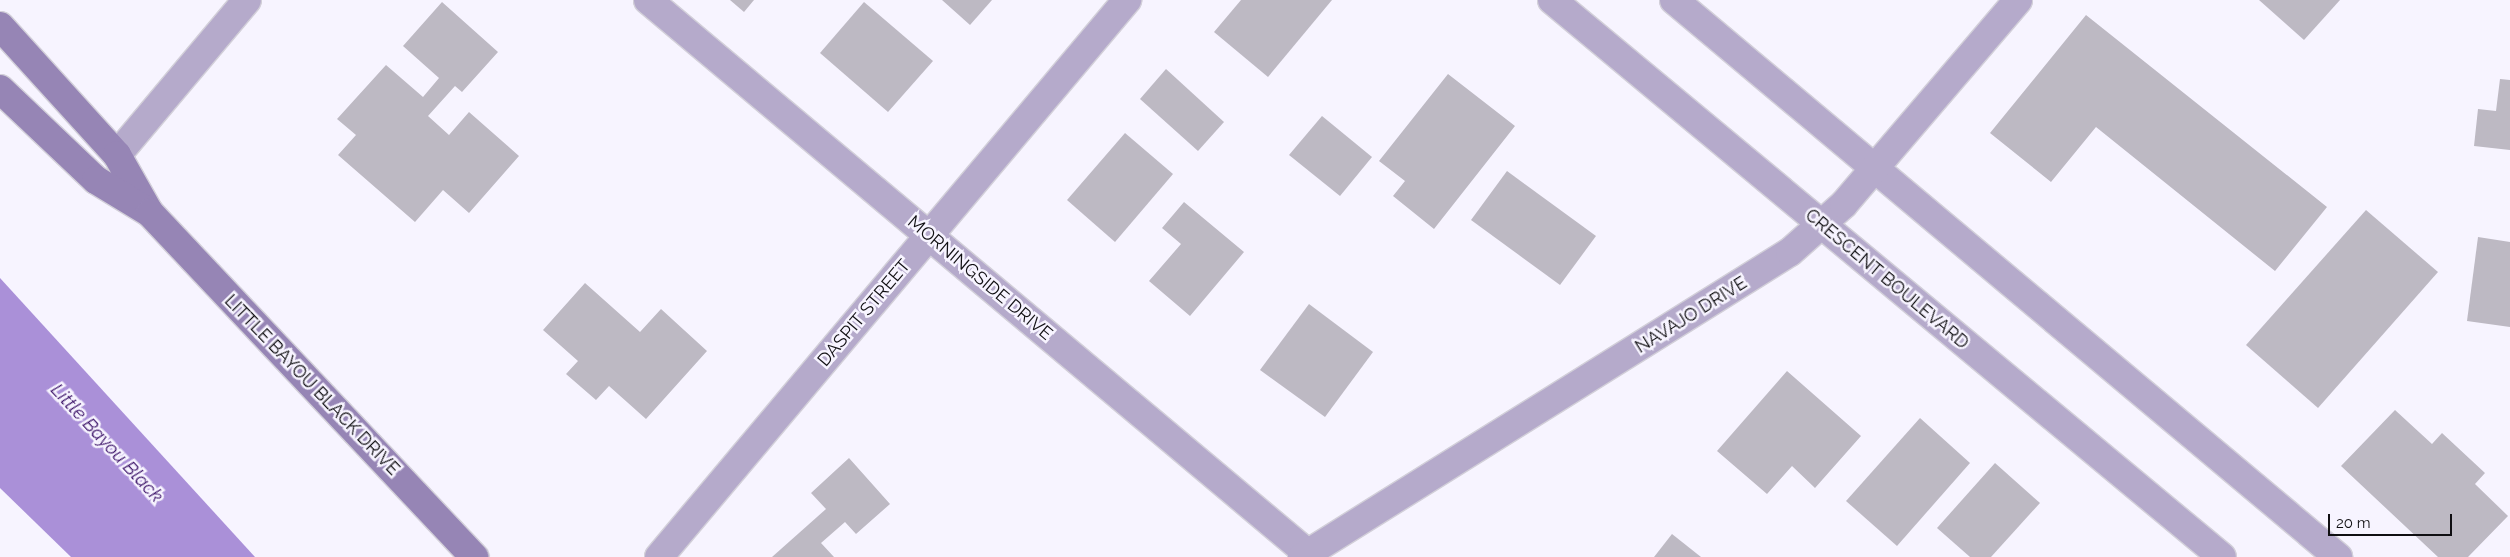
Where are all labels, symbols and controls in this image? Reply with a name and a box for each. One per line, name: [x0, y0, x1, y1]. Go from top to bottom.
street label: CRESCENT BOULEVARD: [1801, 204, 1973, 354]
street label: MORNINGSIDE DRIVE: [903, 211, 1057, 345]
street label: DASPIT STREET: [813, 255, 915, 371]
street label: NAVAJO DRIVE: [1631, 272, 1751, 358]
street label: LITTLE BAYOU BLACK DRIVE: [220, 290, 404, 480]
water label: Little Bayou Black: [46, 379, 168, 507]
scale bar: [2330, 504, 2454, 536]
text: 20 m: [2336, 514, 2371, 532]

